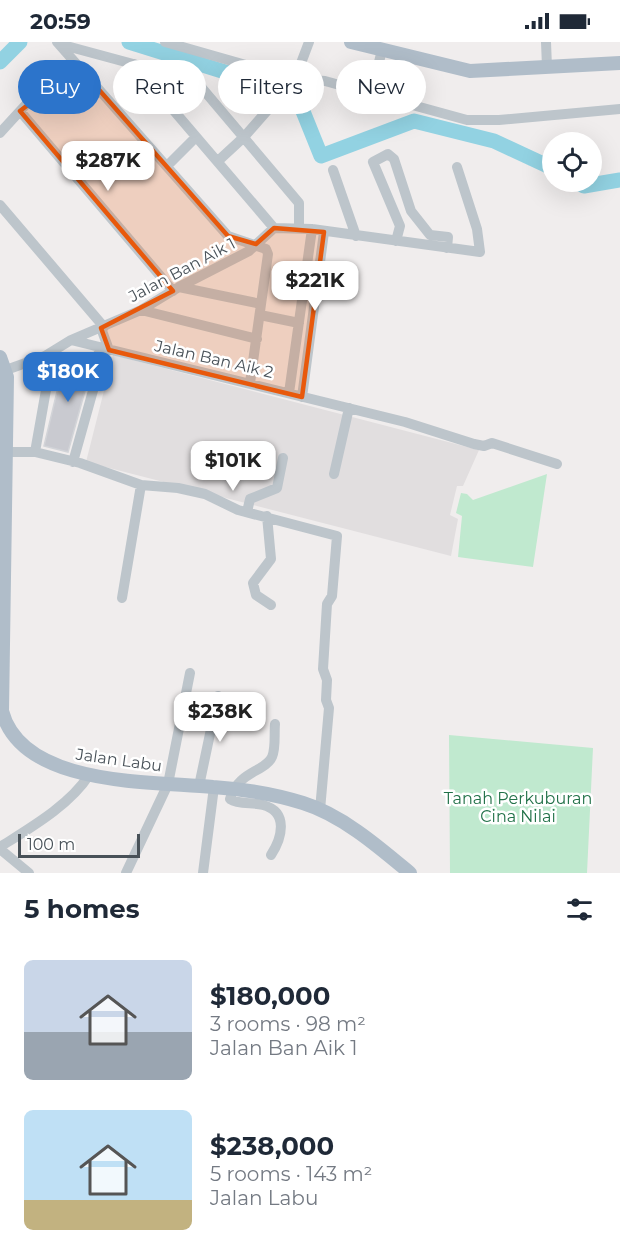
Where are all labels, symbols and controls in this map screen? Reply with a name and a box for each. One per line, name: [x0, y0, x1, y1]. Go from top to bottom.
text: 20:59: [30, 8, 91, 35]
chip: Buy: [18, 60, 101, 114]
chip: Rent: [113, 60, 206, 114]
chip: Filters: [218, 60, 324, 114]
chip: New: [336, 60, 426, 114]
map controls: [542, 132, 602, 192]
button: locate: [542, 132, 602, 192]
pin: $287K: [66, 141, 150, 192]
text: $287K: [76, 148, 140, 172]
street label: Jalan Ban Aik 1: [125, 234, 239, 307]
pin: $221K: [273, 261, 357, 312]
text: $221K: [286, 268, 345, 292]
street label: Jalan Ban Aik 2: [152, 336, 275, 382]
pin: $180K: [26, 352, 110, 403]
text: $180K: [37, 359, 99, 383]
pin: $101K: [191, 441, 275, 492]
text: $101K: [205, 448, 261, 472]
pin: $238K: [178, 692, 262, 743]
text: $238K: [188, 699, 252, 723]
street label: Jalan Labu: [74, 744, 163, 775]
park label: Tanah Perkuburan Cina Nilai: [444, 789, 592, 826]
scale bar: [18, 831, 140, 858]
text: 100 m: [27, 835, 75, 854]
text: 5 homes: [24, 893, 140, 925]
icon: filters: [563, 893, 596, 926]
text: $180,000: [210, 980, 330, 1012]
icon: home: [72, 984, 144, 1056]
text: 3 rooms · 98 m²: [210, 1012, 366, 1036]
text: Jalan Ban Aik 1: [210, 1036, 358, 1060]
text: $238,000: [210, 1130, 334, 1162]
icon: home: [72, 1134, 144, 1206]
text: 5 rooms · 143 m²: [210, 1162, 372, 1186]
text: Jalan Labu: [210, 1186, 318, 1210]

